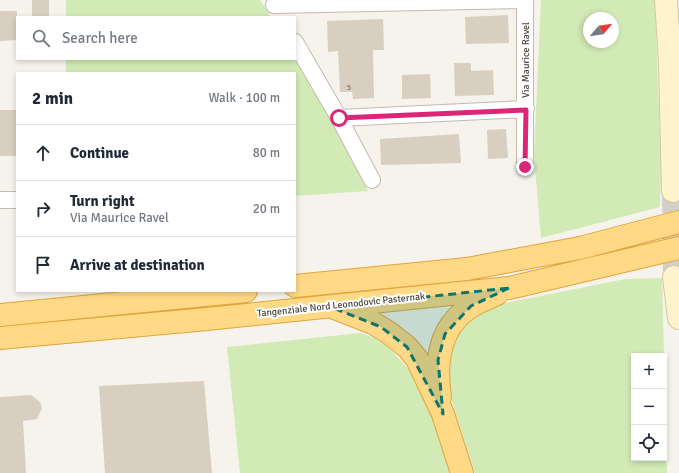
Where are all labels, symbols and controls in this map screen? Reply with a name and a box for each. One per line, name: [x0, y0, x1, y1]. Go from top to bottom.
north arrow: [583, 12, 619, 48]
search box: [16, 16, 296, 60]
street label: Via Maurice Ravel: [520, 22, 532, 98]
icon: search: [30, 27, 52, 49]
text: Search here: [62, 29, 138, 47]
house number: 5: [347, 82, 351, 92]
text: 2 min: [32, 88, 73, 109]
text: Walk · 100 m: [209, 90, 280, 106]
route start: [330, 109, 348, 127]
icon: ahead: [32, 142, 54, 164]
text: Continue: [70, 144, 129, 162]
text: 80 m: [253, 145, 280, 161]
route end: [516, 158, 534, 176]
text: Turn right: [70, 192, 135, 210]
icon: right: [32, 198, 54, 220]
text: 20 m: [253, 201, 280, 217]
text: Via Maurice Ravel: [70, 210, 169, 226]
icon: arrive: [32, 254, 54, 276]
text: Arrive at destination: [70, 256, 205, 274]
street label: Tangenziale Nord Leonodovic Pasternak: [257, 290, 425, 320]
map controls: [631, 353, 667, 461]
button: +: [631, 353, 667, 389]
button: −: [631, 389, 667, 425]
button: locate: [631, 425, 667, 461]

